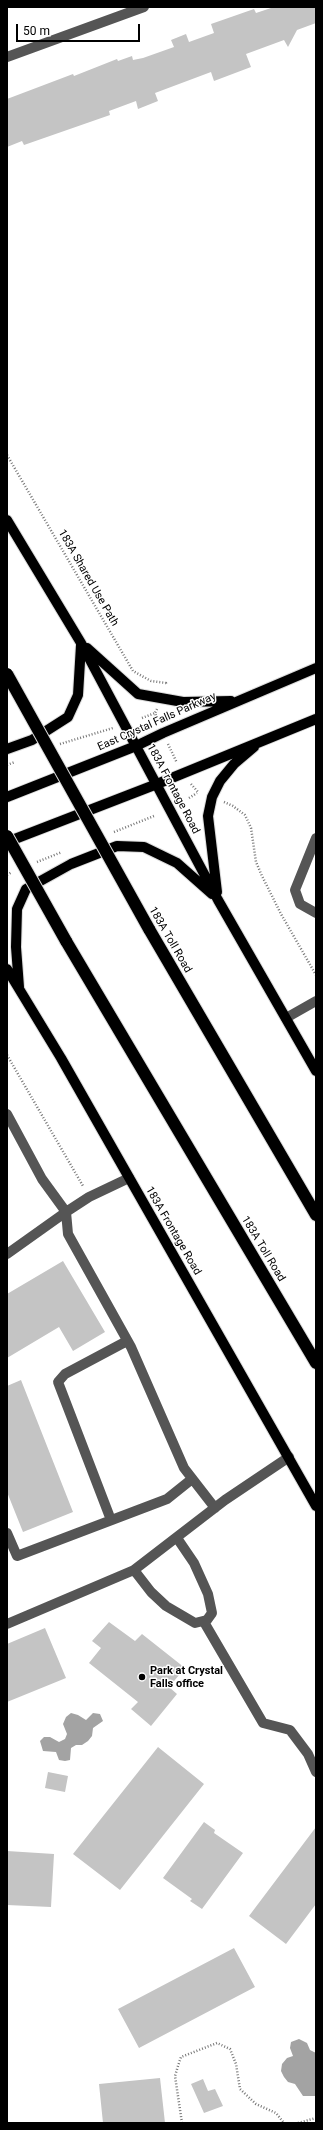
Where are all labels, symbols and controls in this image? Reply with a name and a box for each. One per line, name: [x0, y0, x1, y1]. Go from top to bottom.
scale bar: [18, 16, 142, 42]
text: 50 m: [23, 24, 50, 38]
street label: 183A Shared Use Path: [55, 527, 121, 629]
street label: East Crystal Falls Parkway: [96, 690, 218, 754]
street label: 183A Frontage Road: [144, 742, 202, 836]
street label: 183A Toll Road: [146, 905, 194, 975]
street label: 183A Frontage Road: [142, 1184, 204, 1278]
street label: 183A Toll Road: [238, 1214, 288, 1284]
place label: Park at Crystal Falls office: [150, 1664, 223, 1690]
marker: Park at Crystal Falls office: [137, 1672, 147, 1682]

